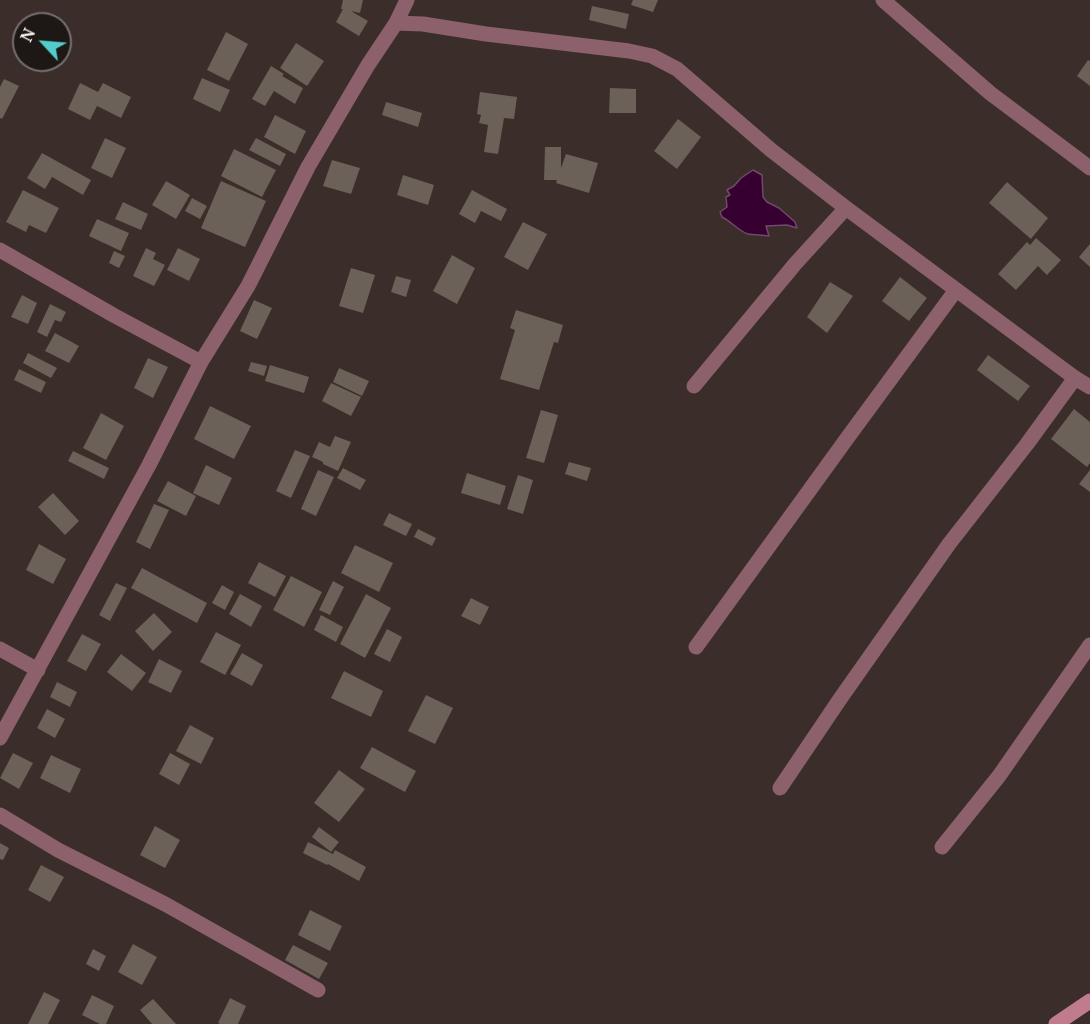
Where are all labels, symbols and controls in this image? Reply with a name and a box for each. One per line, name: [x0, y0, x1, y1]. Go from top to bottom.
north arrow: [12, 12, 72, 72]
text: N: [15, 25, 40, 45]

